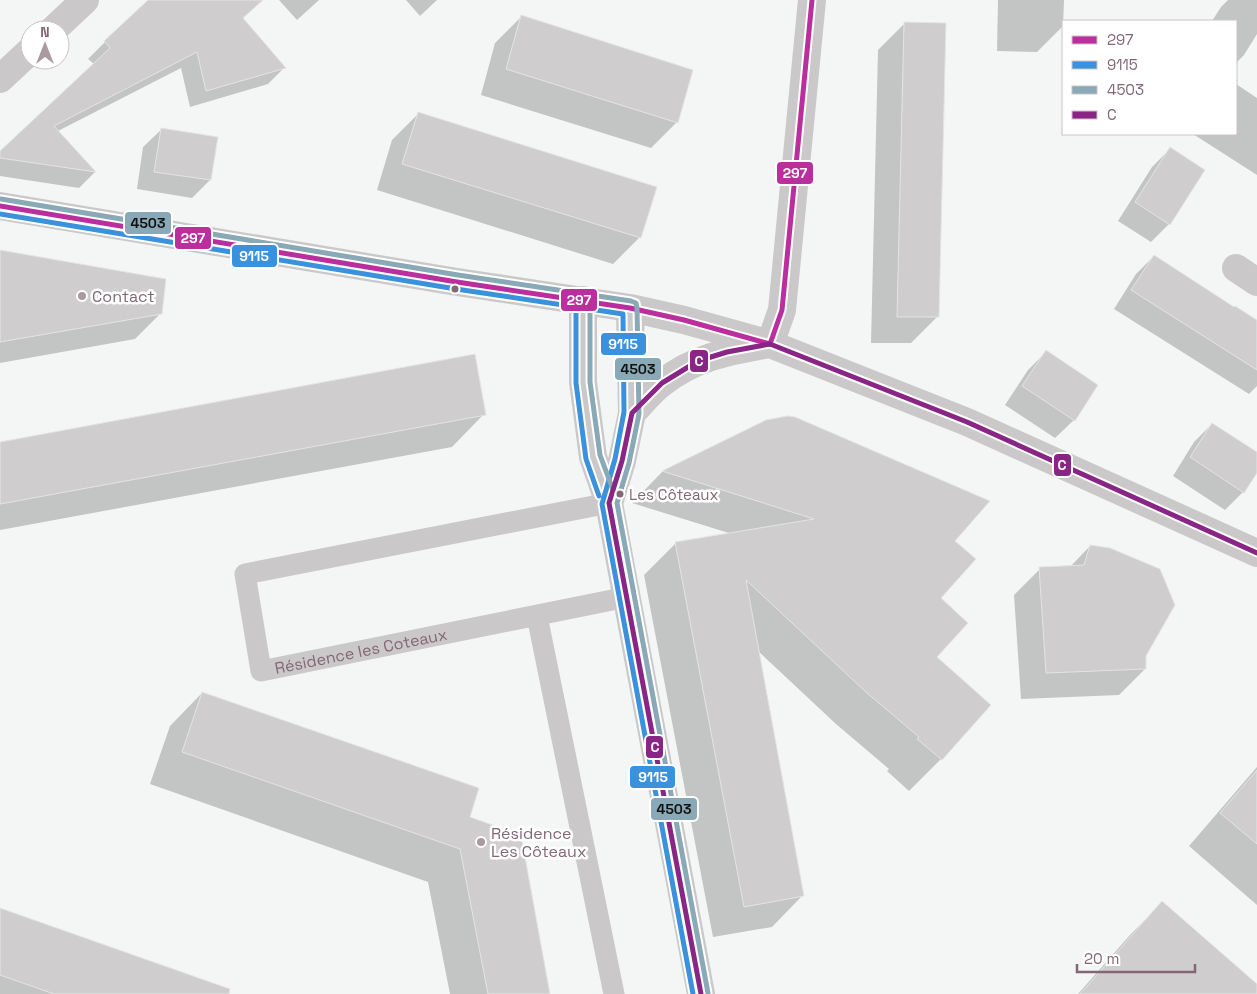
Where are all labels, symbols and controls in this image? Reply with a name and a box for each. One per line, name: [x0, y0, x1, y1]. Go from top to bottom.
north arrow: [20, 20, 70, 70]
legend: [1062, 20, 1237, 135]
text: N: [40, 23, 50, 41]
text: 297: [1107, 30, 1133, 49]
text: 9115: [1107, 55, 1138, 74]
text: 4503: [1107, 80, 1144, 99]
text: C: [1107, 105, 1117, 124]
line badge: 297: [776, 161, 814, 185]
text: 297: [783, 164, 807, 182]
line badge: 4503: [124, 211, 172, 235]
text: 4503: [131, 214, 165, 232]
line badge: 297: [174, 226, 212, 250]
text: 297: [181, 229, 205, 247]
line badge: 9115: [231, 244, 278, 268]
text: 9115: [239, 247, 269, 265]
unlabelled marker: [450, 284, 460, 294]
place label: Contact: [92, 286, 155, 307]
line badge: 297: [560, 288, 598, 312]
marker: Contact: [76, 290, 88, 302]
text: 297: [567, 291, 591, 309]
line badge: 9115: [600, 332, 647, 356]
text: 9115: [608, 335, 638, 353]
line badge: C: [689, 349, 709, 373]
text: C: [694, 352, 704, 370]
line badge: 4503: [614, 357, 662, 381]
text: 4503: [621, 360, 655, 378]
line badge: C: [1053, 453, 1072, 477]
text: C: [1057, 456, 1067, 474]
place label: Les Côteaux: [629, 485, 719, 504]
marker: Les Côteaux: [615, 489, 625, 499]
street label: Résidence les Coteaux: [273, 624, 449, 679]
line badge: C: [645, 735, 664, 759]
text: C: [650, 738, 660, 756]
line badge: 9115: [629, 765, 676, 789]
text: 9115: [638, 768, 668, 786]
line badge: 4503: [650, 797, 698, 821]
text: 4503: [657, 800, 691, 818]
place label: Résidence Les Côteaux: [491, 823, 586, 862]
marker: Résidence Les Côteaux: [475, 836, 487, 848]
scale bar: [1077, 942, 1194, 974]
text: 20 m: [1084, 949, 1119, 968]

